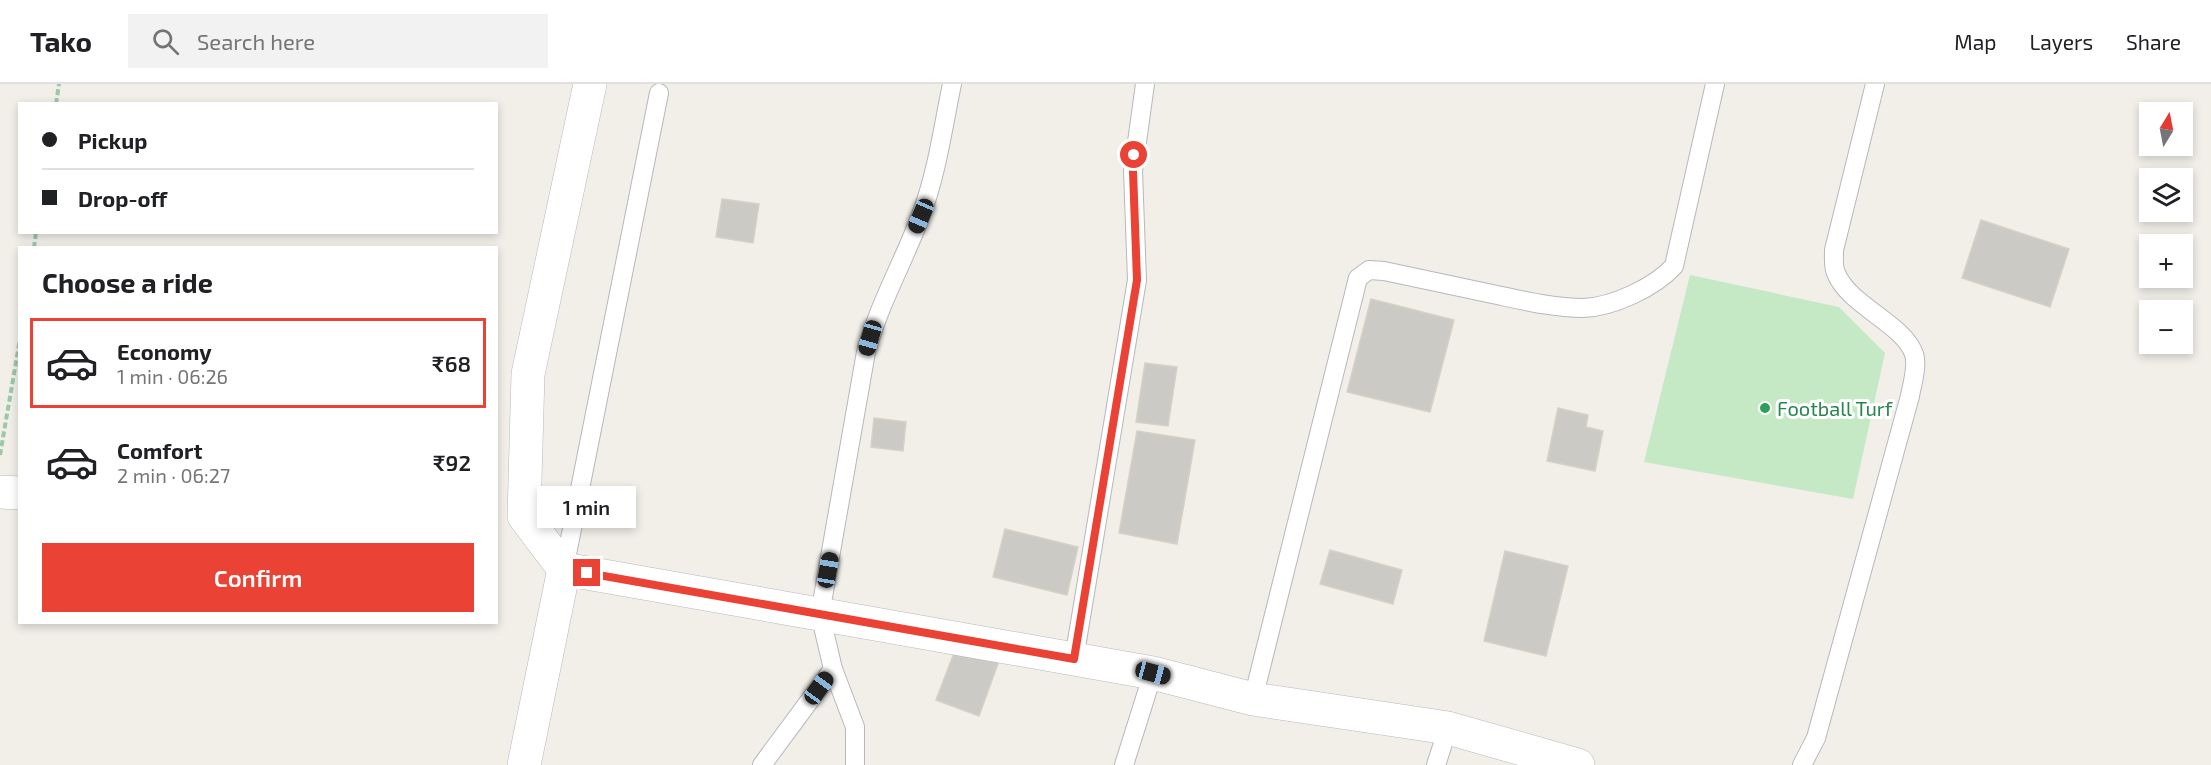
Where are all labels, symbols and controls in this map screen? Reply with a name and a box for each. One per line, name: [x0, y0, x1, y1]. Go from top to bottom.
search box: [128, 14, 548, 68]
text: Tako: [30, 24, 92, 58]
icon: search: [149, 25, 182, 58]
text: Search here: [197, 28, 315, 54]
text: Map: [1954, 29, 1996, 54]
text: Layers: [2029, 29, 2093, 54]
text: Share: [2126, 29, 2181, 54]
north arrow: [2139, 102, 2193, 156]
map controls: [2139, 102, 2193, 354]
text: Pickup: [78, 127, 147, 153]
route start: [1120, 141, 1147, 168]
button: layers: [2139, 168, 2193, 222]
text: Drop-off: [78, 185, 167, 211]
car: [906, 196, 936, 236]
button: +: [2139, 234, 2193, 288]
text: Choose a ride: [42, 266, 213, 298]
button: −: [2139, 300, 2193, 354]
car: [856, 318, 884, 358]
icon: car: [45, 336, 99, 390]
text: Economy: [117, 338, 212, 364]
text: ₹68: [432, 350, 471, 376]
text: 1 min · 06:26: [117, 364, 228, 388]
place label: Football Turf: [1777, 396, 1893, 420]
marker: Football Turf: [1758, 401, 1772, 415]
icon: car: [45, 435, 99, 489]
text: Comfort: [117, 437, 202, 463]
text: ₹92: [433, 449, 471, 475]
text: 2 min · 06:27: [117, 463, 230, 487]
callout: 1 min: [538, 486, 636, 528]
text: 1 min: [563, 495, 610, 519]
button: Confirm: [42, 543, 474, 612]
car: [816, 551, 840, 589]
route end: [573, 559, 600, 586]
car: [1133, 660, 1173, 686]
car: [801, 668, 837, 708]

